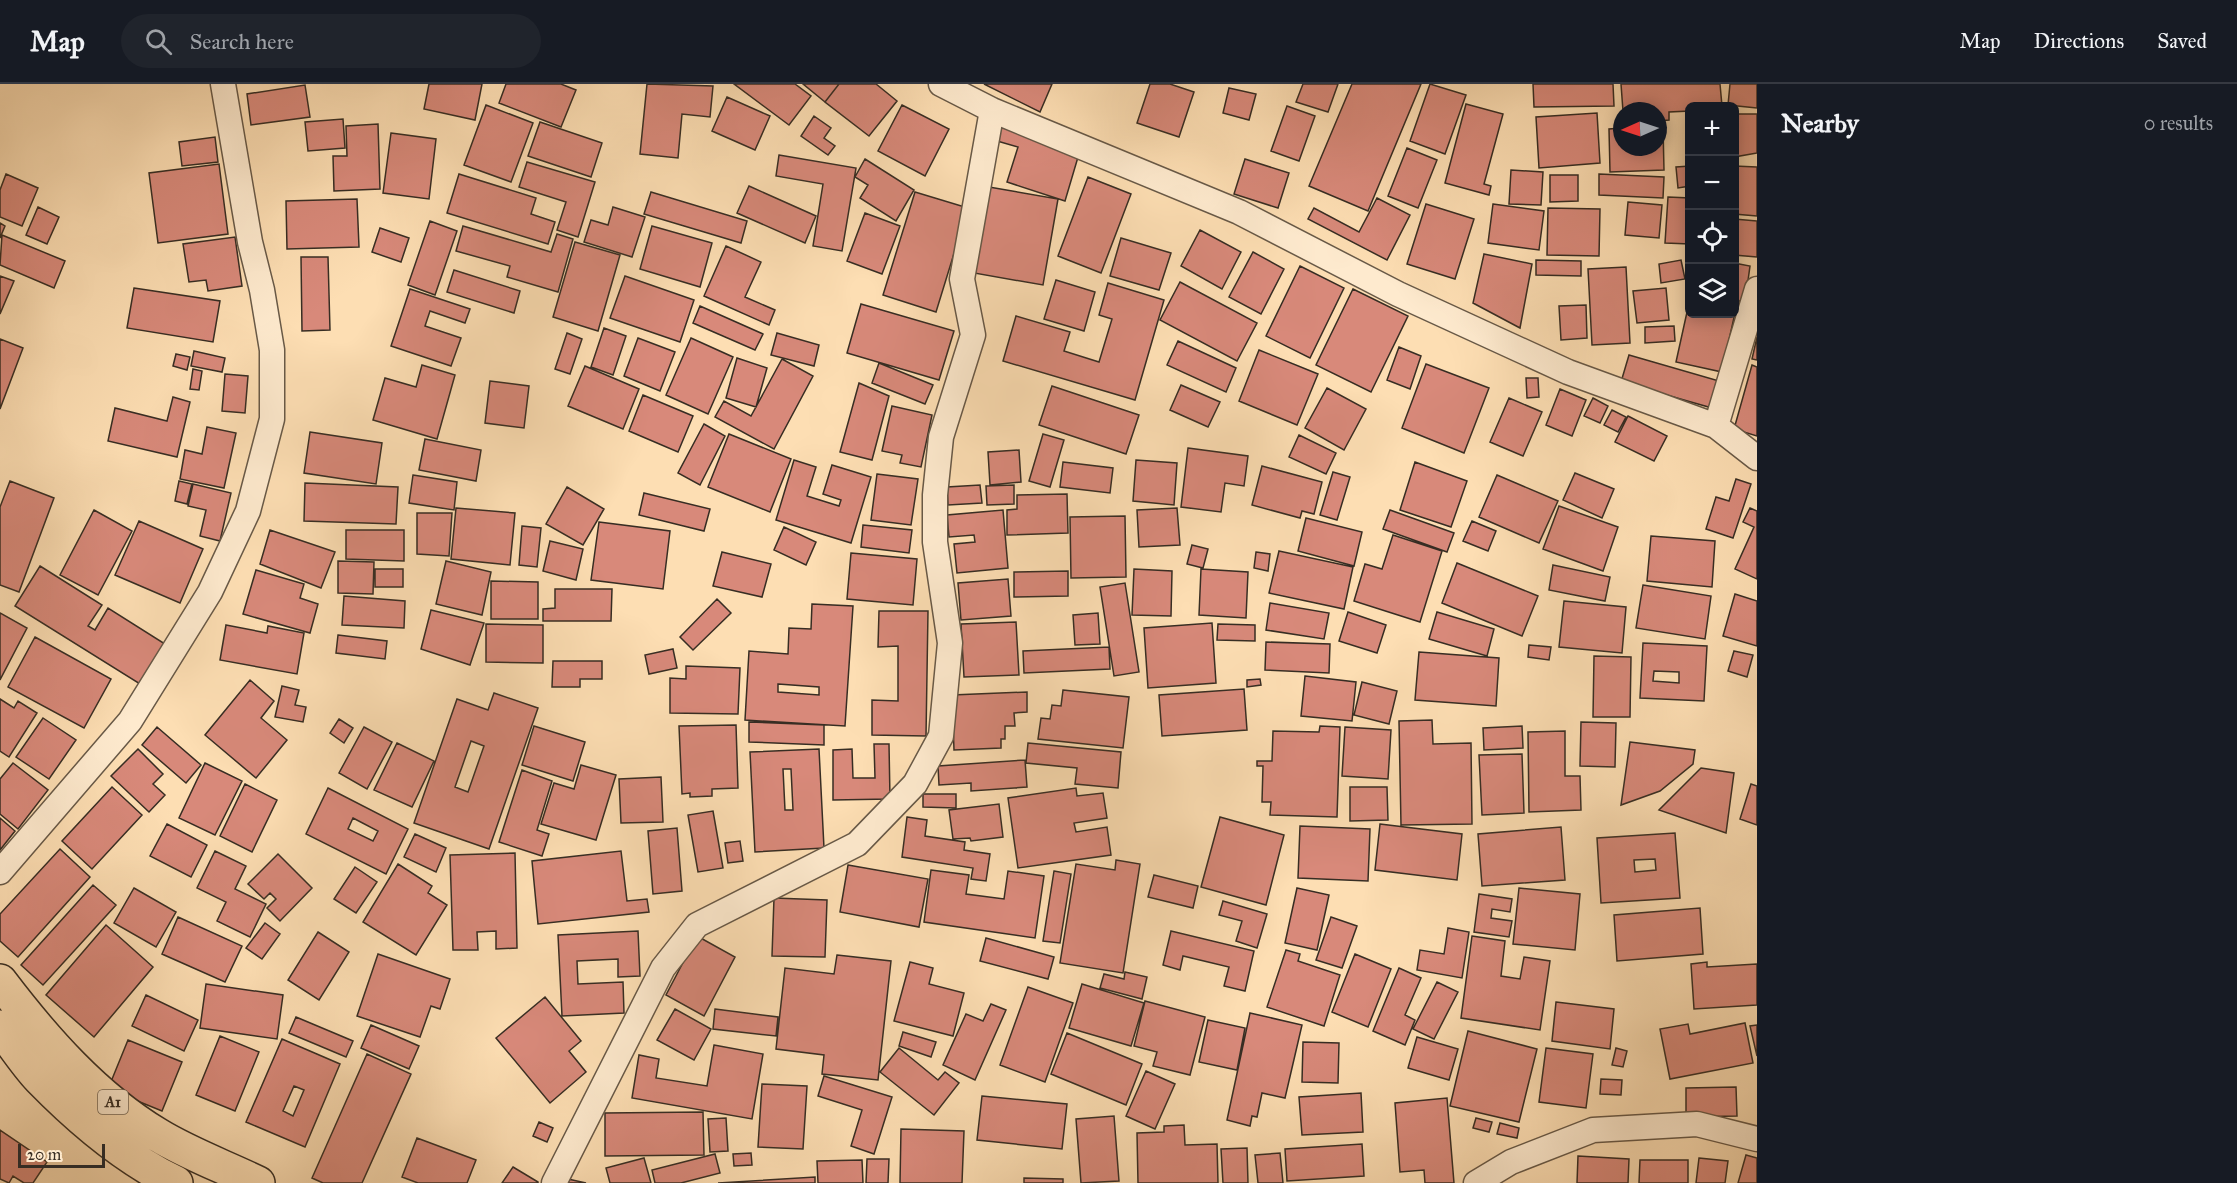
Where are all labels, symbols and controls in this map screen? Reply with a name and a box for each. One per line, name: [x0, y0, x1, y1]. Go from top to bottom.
search box: [121, 14, 541, 68]
text: Map: [30, 24, 85, 59]
icon: search: [142, 25, 175, 58]
text: Search here: [190, 28, 294, 55]
text: Map: [1960, 28, 2001, 54]
text: Directions: [2034, 28, 2124, 54]
text: Saved: [2157, 28, 2207, 54]
north arrow: [1613, 102, 1667, 156]
map controls: [1685, 102, 1739, 318]
button: +: [1685, 102, 1739, 156]
text: Nearby: [1781, 107, 1859, 139]
text: 0 results: [2144, 111, 2213, 135]
button: −: [1685, 156, 1739, 210]
button: locate: [1685, 210, 1739, 264]
button: layers: [1685, 264, 1739, 318]
road number: A1: [98, 1090, 128, 1114]
scale bar: [18, 1141, 105, 1168]
text: 20 m: [27, 1145, 61, 1164]

